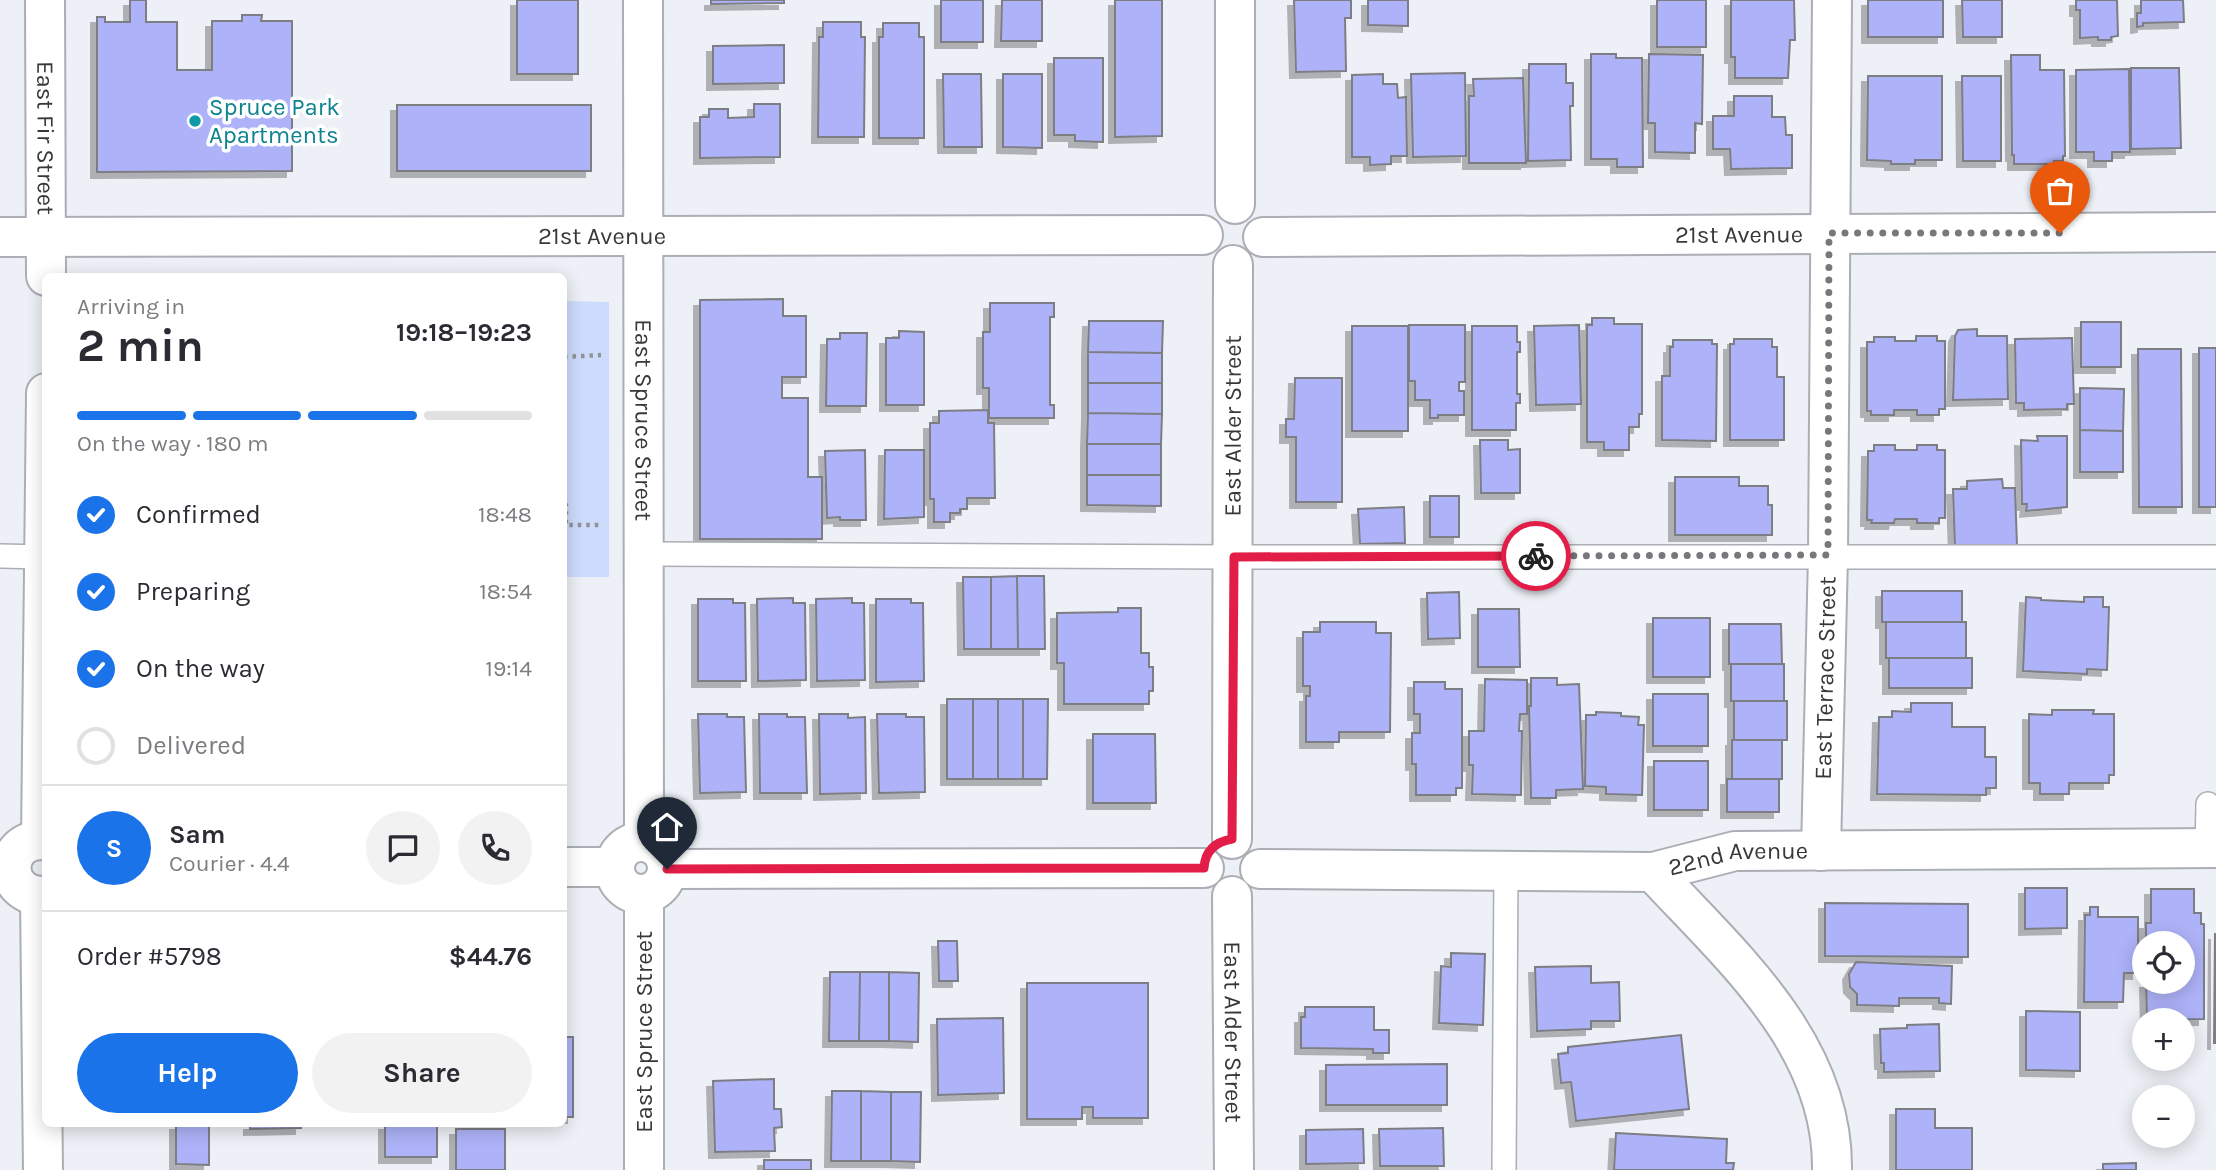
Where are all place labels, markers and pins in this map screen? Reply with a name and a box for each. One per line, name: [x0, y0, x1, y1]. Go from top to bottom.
place label: Spruce Park Apartments: [209, 93, 340, 149]
marker: Spruce Park Apartments: [187, 113, 203, 129]
pin: [2030, 161, 2090, 233]
pin: [637, 797, 697, 869]

